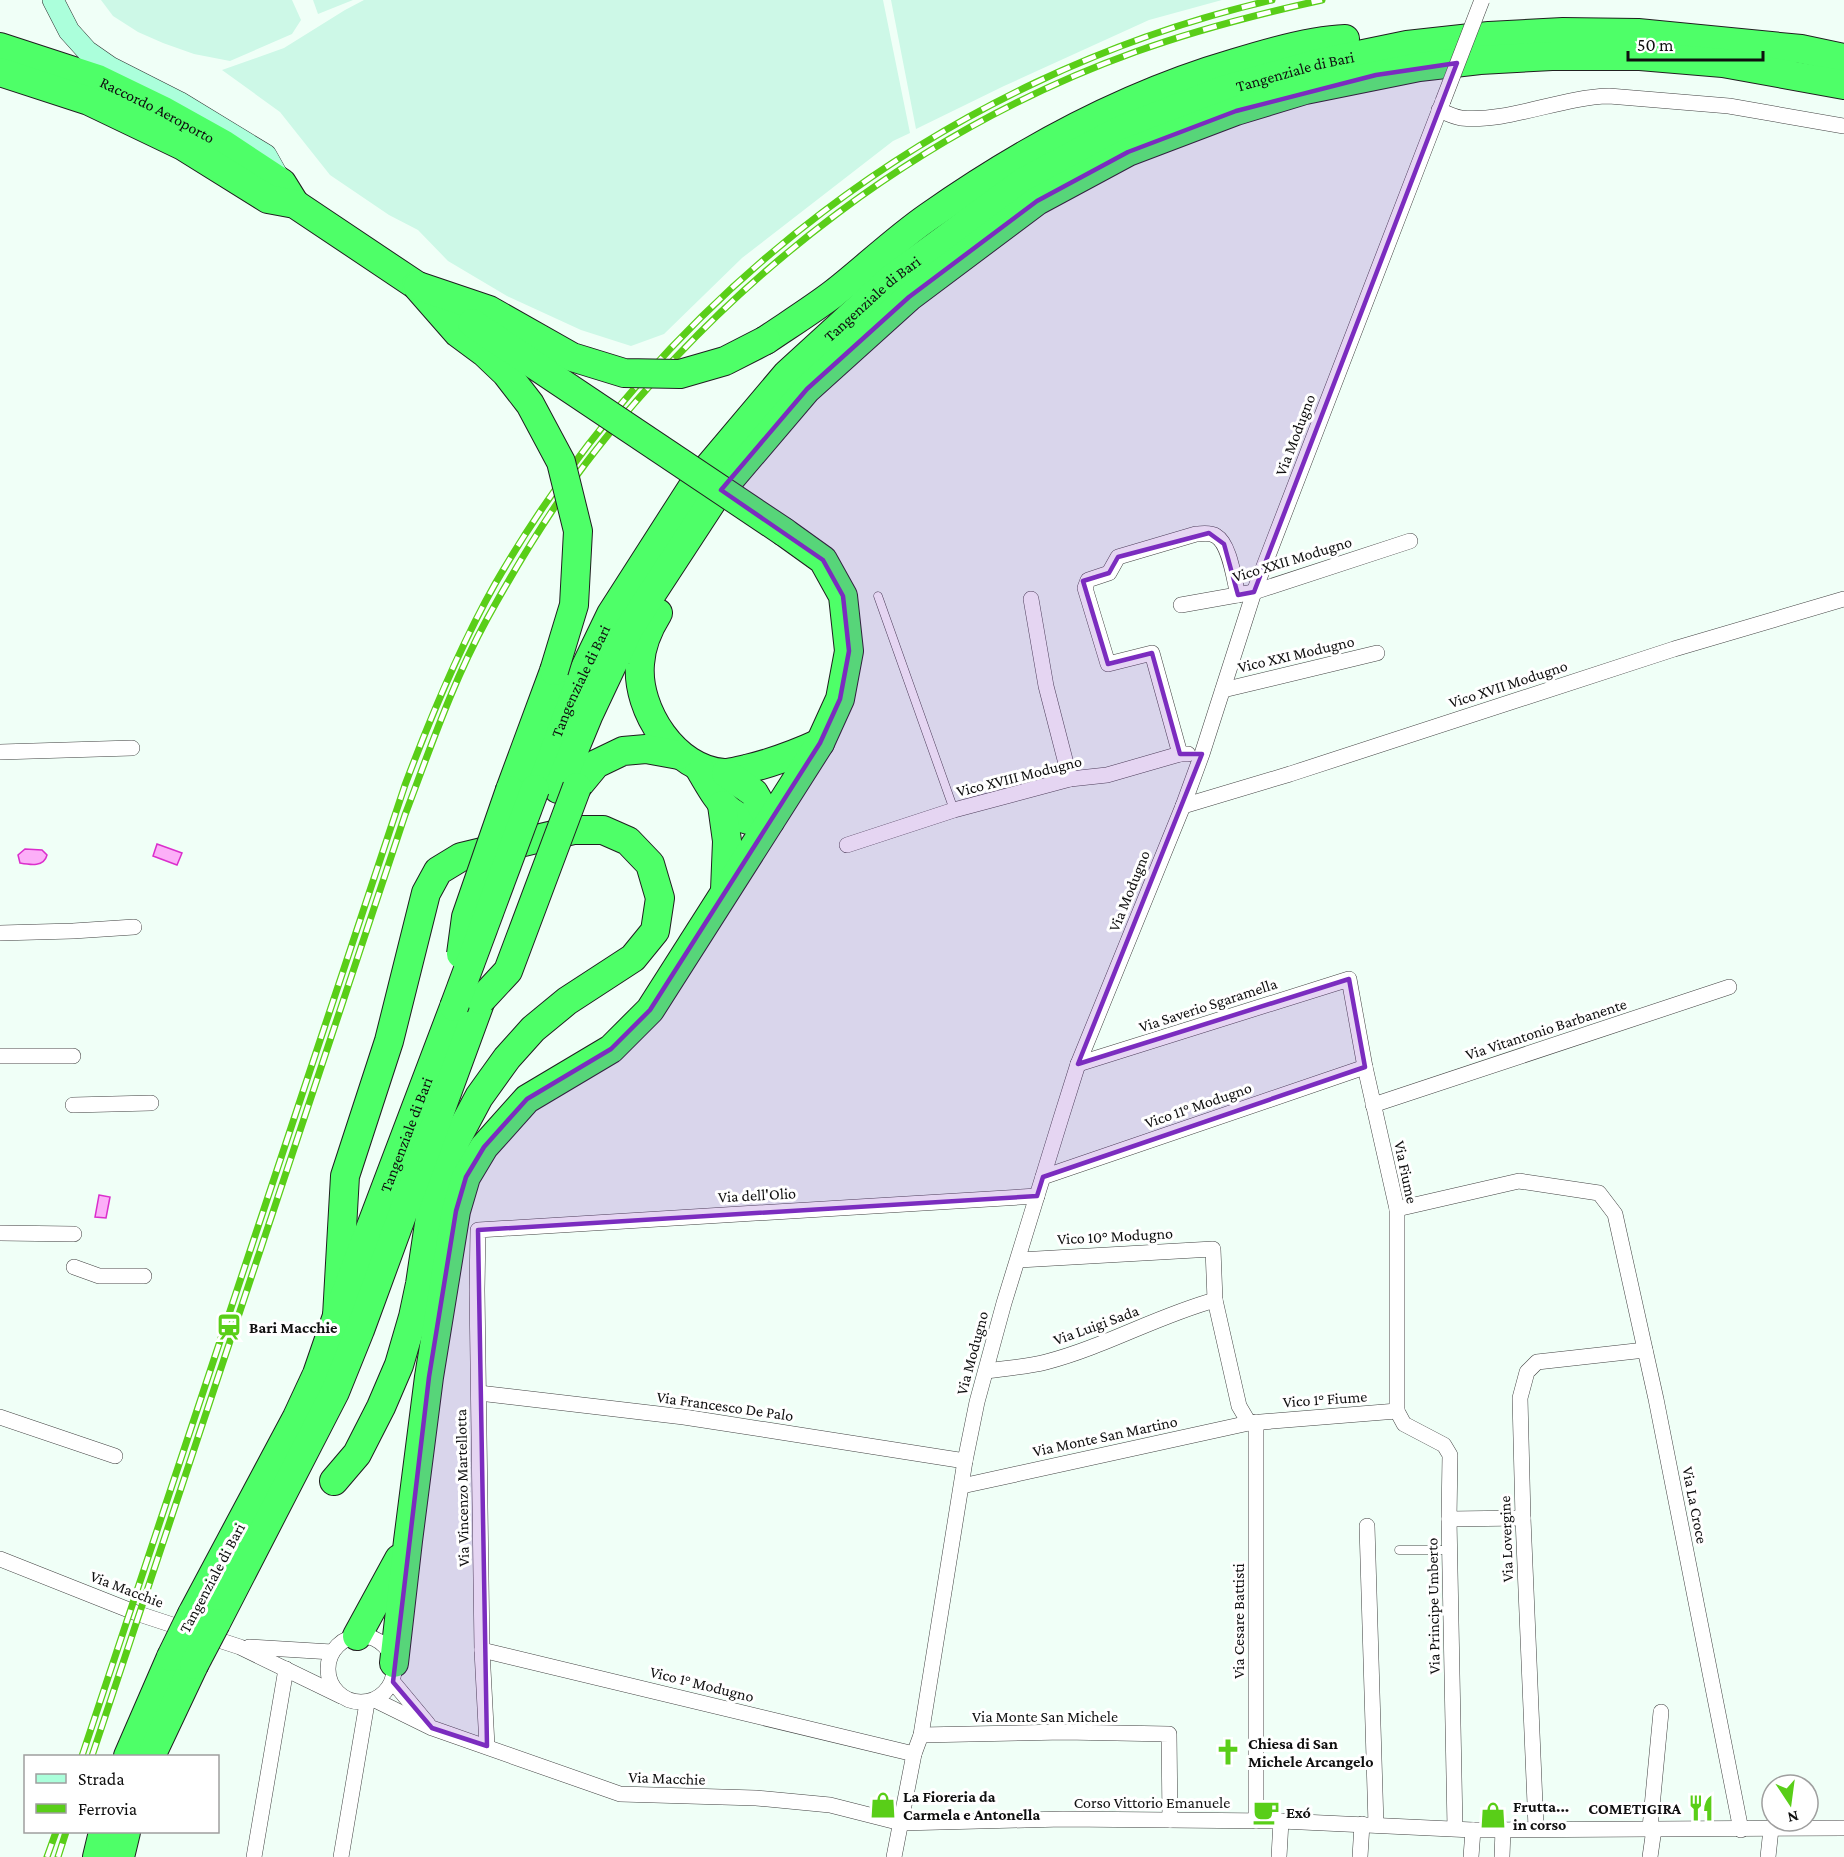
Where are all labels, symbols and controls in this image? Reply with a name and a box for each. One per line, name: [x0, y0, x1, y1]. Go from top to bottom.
scale bar: [1628, 24, 1763, 62]
text: 50 m: [1637, 35, 1674, 55]
street label: Tangenziale di Bari: [1234, 48, 1356, 94]
street label: Raccordo Aeroporto: [98, 73, 218, 146]
street label: Tangenziale di Bari: [820, 252, 923, 345]
street label: Via Modugno: [1272, 392, 1319, 478]
street label: Vico XXII Modugno: [1230, 533, 1354, 586]
street label: Tangenziale di Bari: [547, 622, 613, 740]
street label: Vico XXI Modugno: [1236, 632, 1356, 677]
street label: Vico XVII Modugno: [1447, 657, 1570, 712]
street label: Vico XVIII Modugno: [955, 752, 1084, 801]
street label: Via Modugno: [1105, 848, 1154, 934]
street label: Via Saverio Sgaramella: [1137, 974, 1280, 1036]
street label: Via Vitantonio Barbanente: [1463, 995, 1629, 1063]
street label: Tangenziale di Bari: [376, 1075, 435, 1194]
street label: Vico 11° Modugno: [1142, 1079, 1254, 1132]
street label: Via Fiume: [1391, 1139, 1421, 1205]
street label: Via dell'Olio: [718, 1184, 796, 1206]
street label: Vico 10° Modugno: [1057, 1224, 1173, 1249]
street label: Via Luigi Sada: [1051, 1301, 1142, 1349]
street label: Via Modugno: [953, 1309, 992, 1397]
station icon: Bari Macchie: [214, 1312, 244, 1342]
place label: Bari Macchie: [249, 1319, 338, 1336]
street label: Via Francesco De Palo: [655, 1388, 795, 1424]
street label: Vico 1° Fiume: [1282, 1388, 1368, 1410]
street label: Via Vincenzo Martellotta: [452, 1408, 472, 1567]
street label: Via Monte San Martino: [1031, 1412, 1179, 1460]
street label: Via La Croce: [1679, 1465, 1711, 1545]
street label: Via Lovergine: [1496, 1495, 1517, 1583]
street label: Tangenziale di Bari: [176, 1520, 249, 1636]
street label: Via Principe Umberto: [1423, 1538, 1444, 1674]
street label: Via Cesare Battisti: [1230, 1563, 1247, 1679]
street label: Via Macchie: [88, 1567, 166, 1611]
street label: Vico 1° Modugno: [648, 1663, 756, 1706]
street label: Via Monte San Michele: [972, 1708, 1118, 1725]
place label: Chiesa di San Michele Arcangelo: [1248, 1735, 1374, 1770]
church icon: Chiesa di San Michele Arcangelo: [1213, 1737, 1243, 1767]
legend: [24, 1755, 219, 1833]
street label: Via Macchie: [628, 1768, 706, 1788]
text: Strada: [78, 1769, 125, 1789]
north arrow: [1760, 1773, 1820, 1833]
place label: La Fioreria da Carmela e Antonella: [903, 1788, 1040, 1823]
shop icon: La Fioreria da Carmela e Antonella: [868, 1790, 898, 1820]
restaurant icon: COMETIGIRA: [1686, 1793, 1716, 1823]
street label: Corso Vittorio Emanuele: [1074, 1794, 1230, 1811]
cafe icon: Exó: [1251, 1797, 1281, 1827]
place label: Frutta... in corso: [1513, 1798, 1569, 1833]
text: Ferrovia: [78, 1799, 137, 1819]
shop icon: Frutta... in corso: [1478, 1800, 1508, 1830]
place label: COMETIGIRA: [1588, 1800, 1681, 1817]
place label: Exó: [1286, 1804, 1311, 1821]
text: N: [1786, 1808, 1800, 1827]

